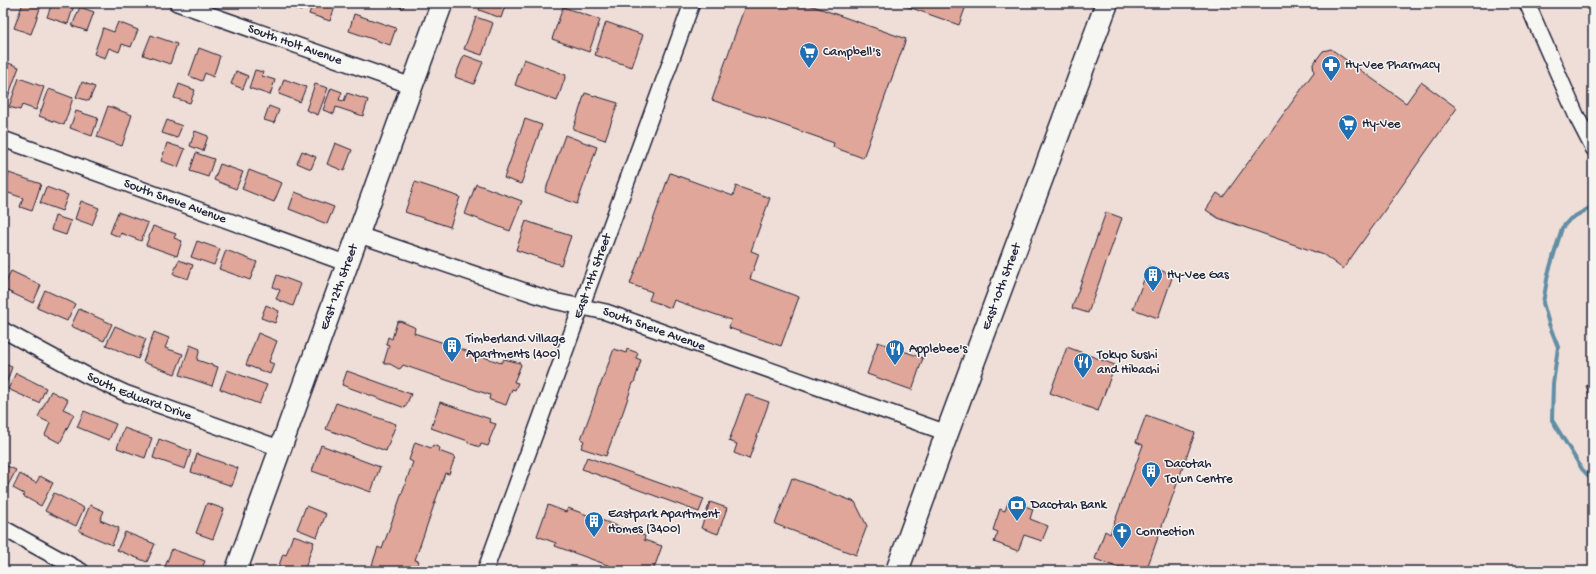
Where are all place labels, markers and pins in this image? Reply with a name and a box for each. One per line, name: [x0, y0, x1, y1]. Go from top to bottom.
supermarket icon: Campbell's: [798, 41, 820, 69]
place label: Campbell's: [823, 45, 881, 60]
pharmacy icon: Hy-Vee Pharmacy: [1320, 54, 1342, 82]
place label: Hy-Vee Pharmacy: [1345, 58, 1440, 73]
supermarket icon: Hy-Vee: [1337, 113, 1359, 141]
place label: Hy-Vee: [1362, 117, 1401, 132]
building icon: Hy-Vee Gas: [1142, 264, 1164, 292]
place label: Hy-Vee Gas: [1167, 268, 1230, 283]
place label: Timberland Village Apartments (400): [465, 332, 566, 362]
building icon: Timberland Village Apartments (400): [441, 335, 463, 363]
restaurant icon: Applebee's: [884, 338, 906, 366]
place label: Applebee's: [909, 342, 969, 357]
place label: Tokyo Sushi and Hibachi: [1096, 348, 1160, 378]
restaurant icon: Tokyo Sushi and Hibachi: [1072, 351, 1094, 379]
place label: Dacotah Town Centre: [1164, 457, 1233, 487]
building icon: Dacotah Town Centre: [1140, 460, 1162, 488]
bank icon: Dacotah Bank: [1006, 494, 1028, 522]
place label: Dacotah Bank: [1030, 498, 1107, 513]
place label: Eastpark Apartment Homes (3400): [608, 507, 721, 537]
building icon: Eastpark Apartment Homes (3400): [583, 510, 605, 538]
church icon: Connection: [1111, 521, 1133, 549]
place label: Connection: [1136, 525, 1195, 540]

